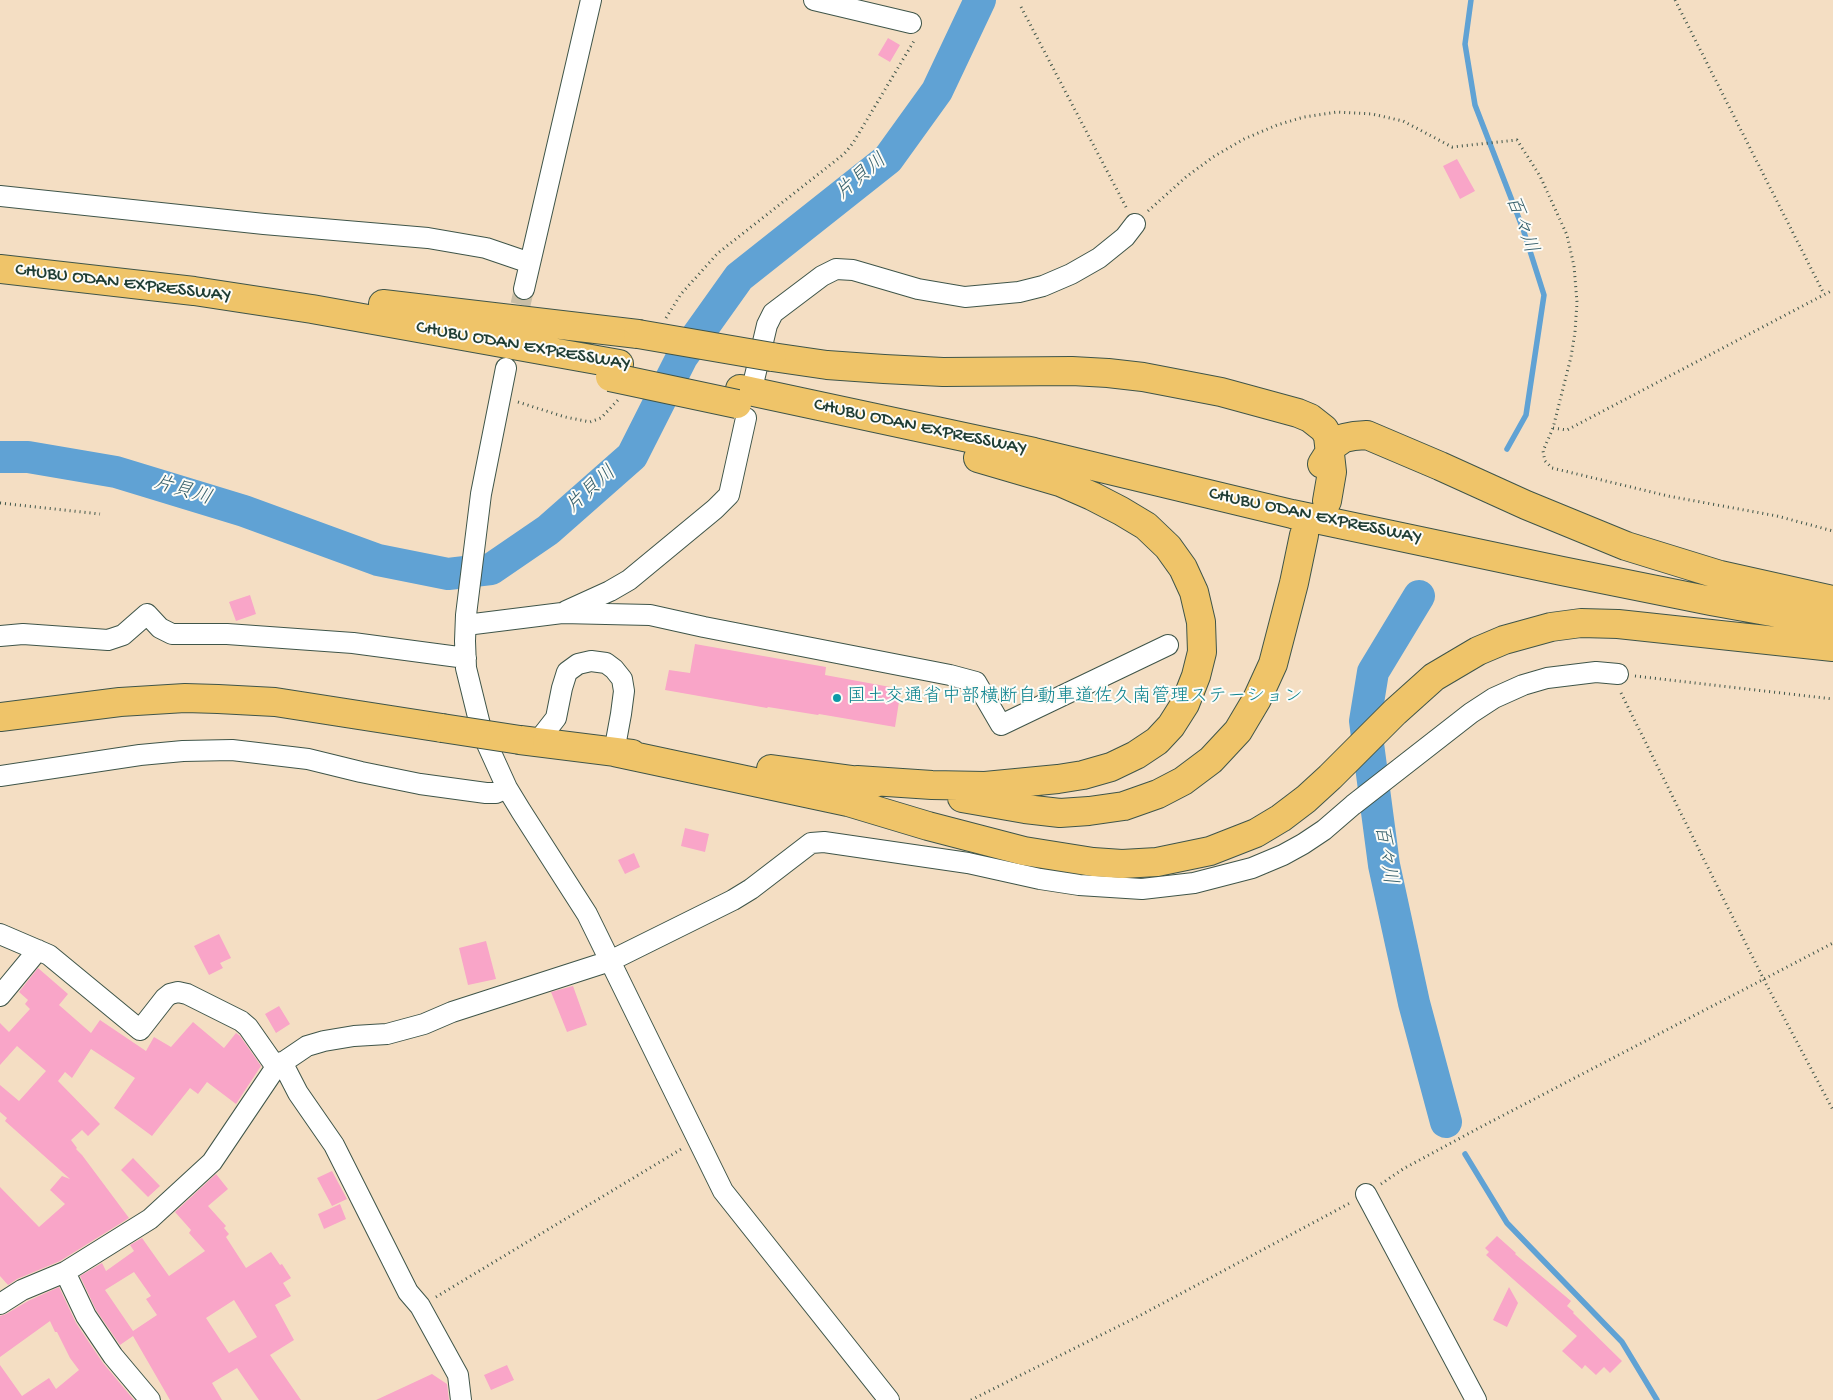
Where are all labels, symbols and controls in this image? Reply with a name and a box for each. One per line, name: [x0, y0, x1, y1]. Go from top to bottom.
water label: 片貝川: [831, 150, 893, 206]
water label: 百々川: [1498, 193, 1542, 257]
street label: CHUBU ODAN EXPRESSWAY: [14, 259, 232, 309]
street label: CHUBU ODAN EXPRESSWAY: [414, 317, 632, 377]
street label: CHUBU ODAN EXPRESSWAY: [811, 394, 1029, 462]
water label: 片貝川: [562, 462, 622, 520]
water label: 片貝川: [150, 472, 214, 512]
street label: CHUBU ODAN EXPRESSWAY: [1206, 483, 1424, 551]
place label: 国土交通省中部横断自動車道佐久南管理ステーション: [847, 687, 1303, 709]
marker: 国土交通省中部横断自動車道佐久南管理ステーション: [831, 692, 843, 704]
water label: 百々川: [1367, 823, 1401, 887]

